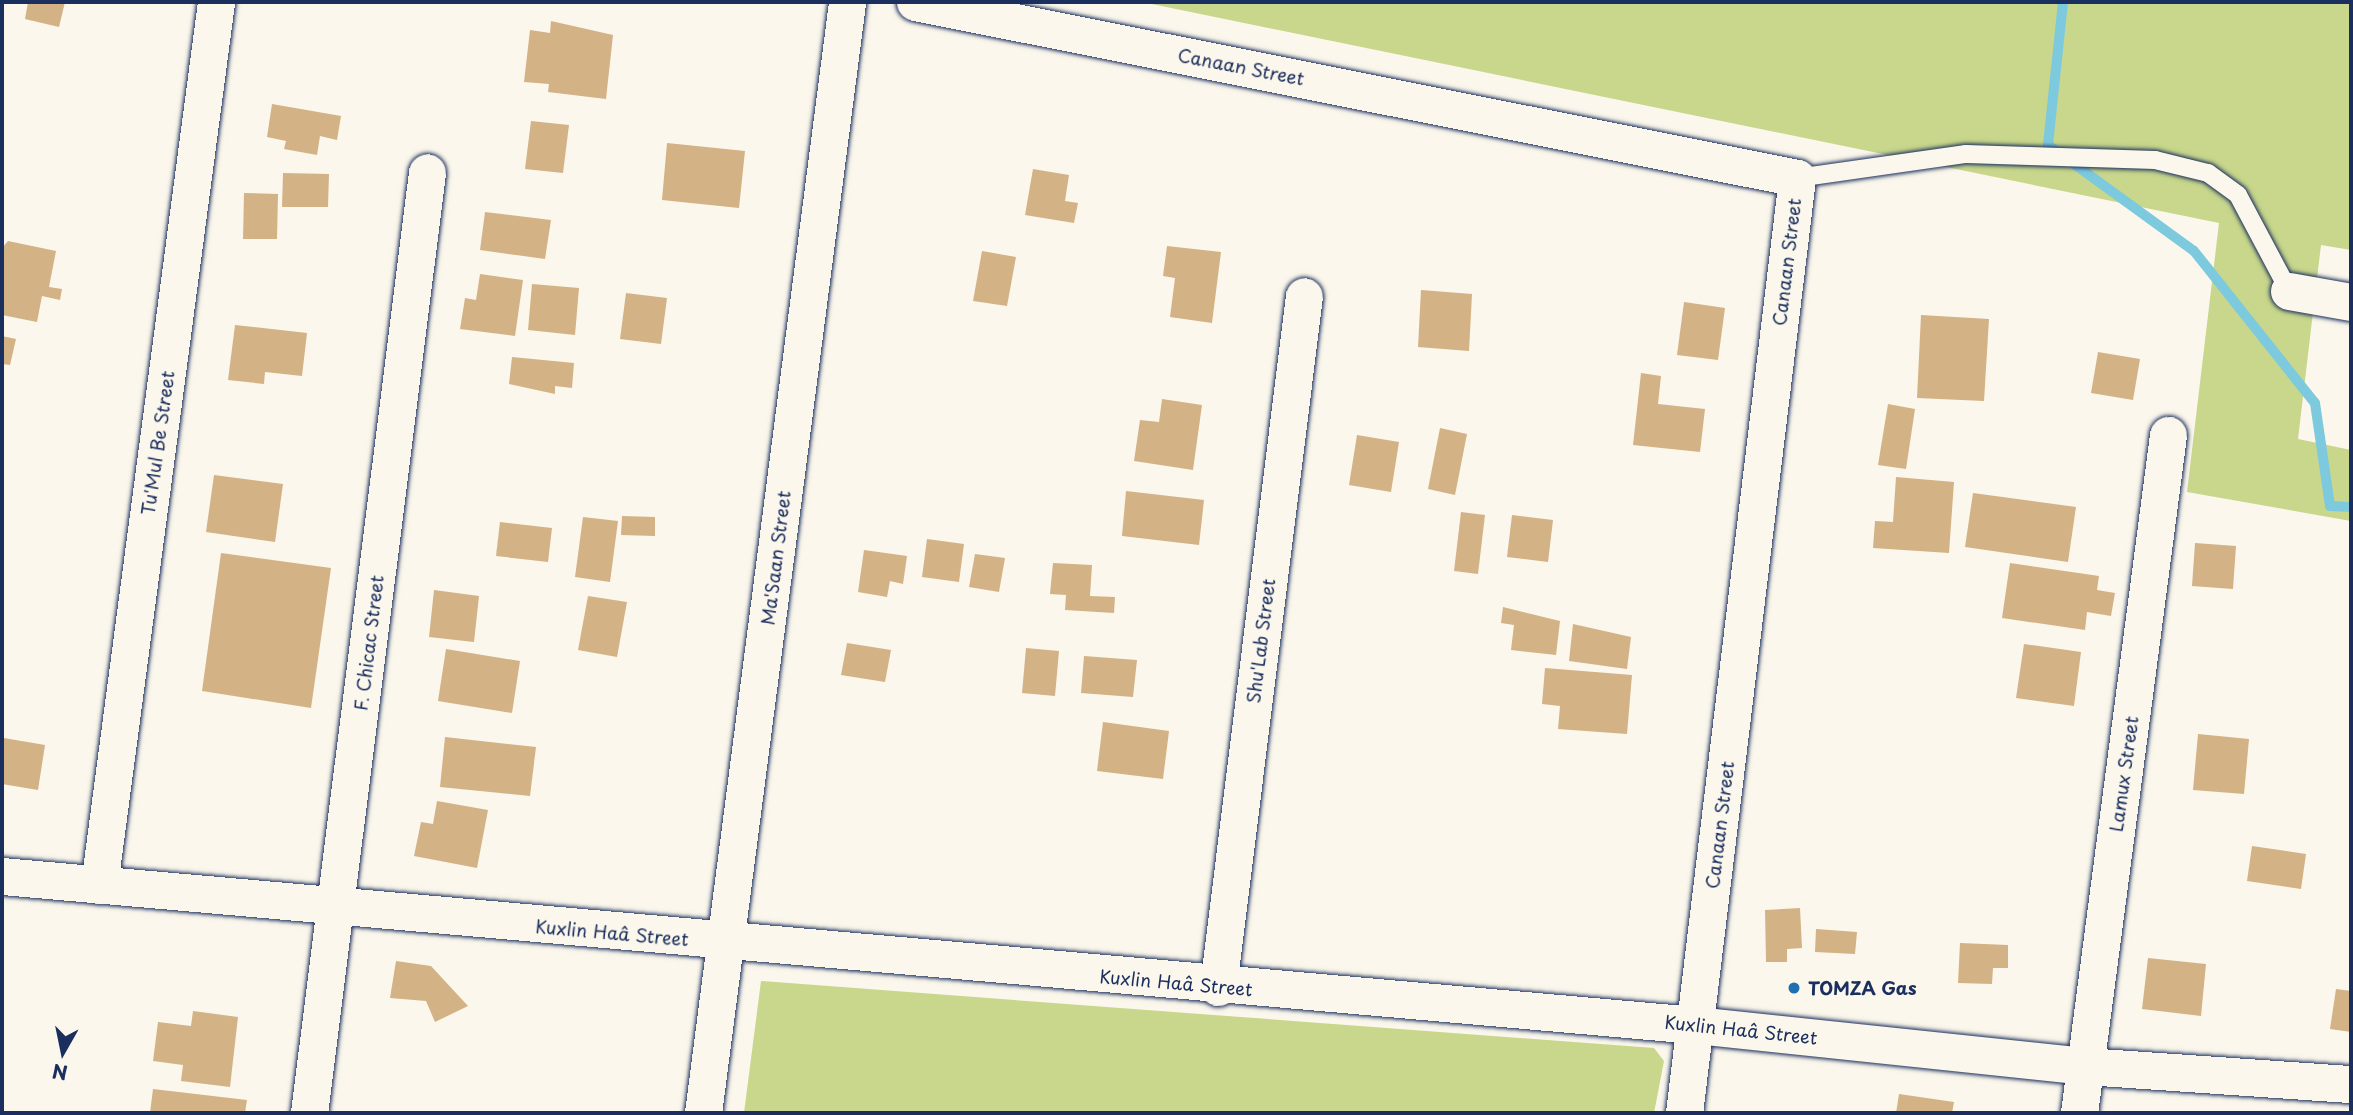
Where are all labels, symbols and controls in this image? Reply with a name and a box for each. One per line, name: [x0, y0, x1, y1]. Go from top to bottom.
street label: Canaan Street: [1176, 44, 1306, 90]
street label: Canaan Street: [1768, 197, 1806, 327]
street label: Tu'Mul Be Street: [137, 370, 179, 516]
street label: Ma'Saan Street: [757, 490, 795, 626]
street label: F. Chicac Street: [350, 574, 388, 712]
street label: Shu'Lab Street: [1242, 576, 1280, 706]
street label: Lamux Street: [2105, 715, 2143, 833]
street label: Canaan Street: [1701, 760, 1739, 890]
street label: Kuxlin Haâ Street: [534, 916, 690, 950]
street label: Kuxlin Haâ Street: [1098, 966, 1254, 1000]
place label: TOMZA Gas: [1808, 977, 1917, 999]
marker: TOMZA Gas: [1786, 980, 1802, 996]
street label: Kuxlin Haâ Street: [1663, 1011, 1819, 1049]
north arrow: [28, 1017, 98, 1087]
text: N: [50, 1058, 69, 1088]

